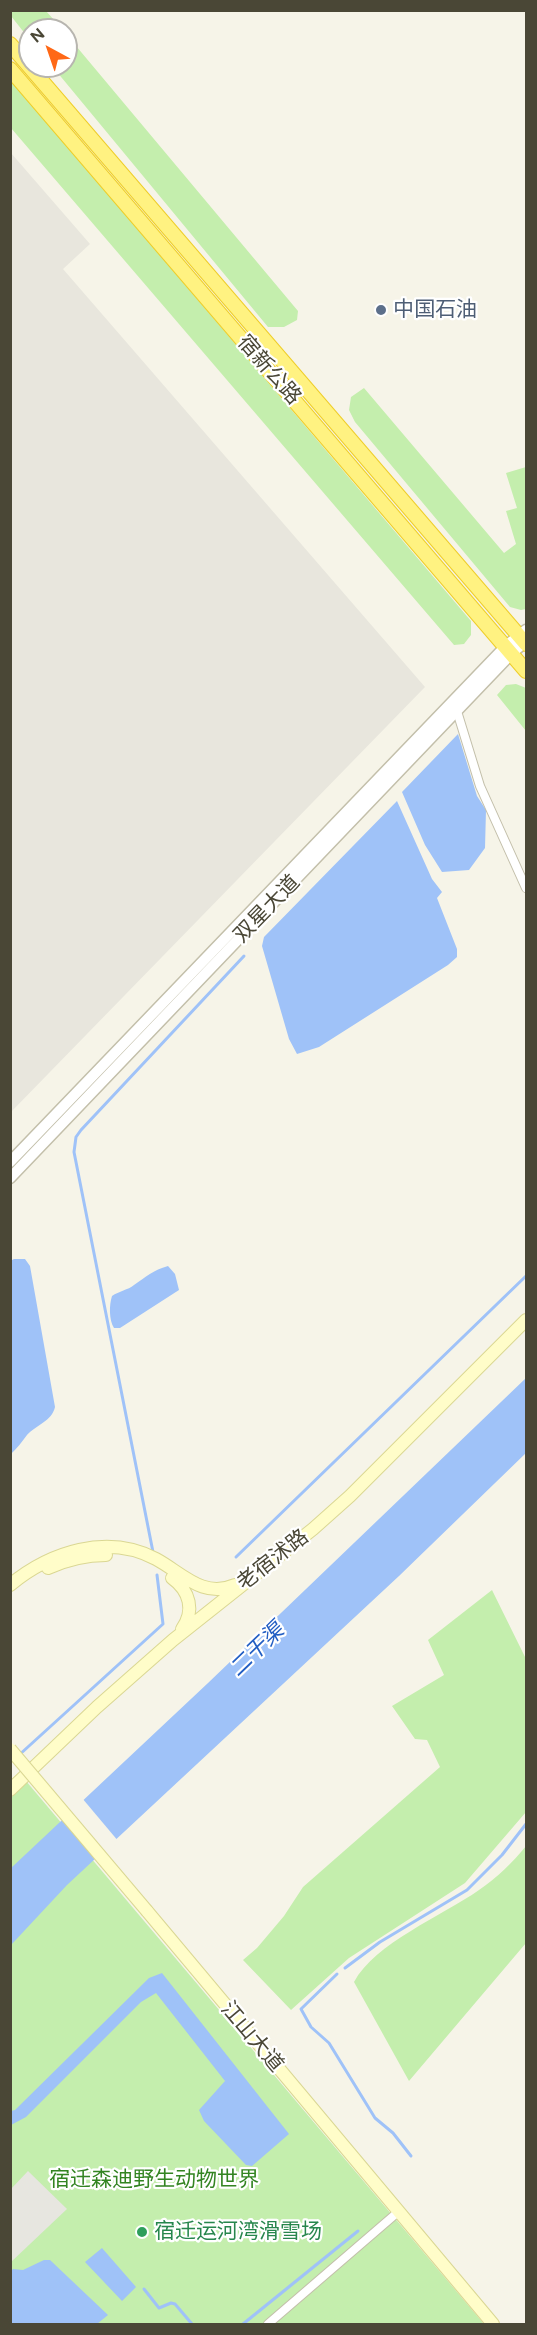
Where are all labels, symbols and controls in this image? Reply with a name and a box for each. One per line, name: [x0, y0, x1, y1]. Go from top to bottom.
north arrow: [18, 18, 78, 78]
text: N: [27, 24, 48, 47]
place label: 中国石油: [393, 297, 477, 323]
marker: 中国石油: [374, 303, 388, 317]
street label: 宿新公路: [232, 330, 306, 410]
street label: 双星大道: [229, 870, 305, 948]
street label: 老宿沭路: [232, 1524, 314, 1596]
water label: 二干渠: [224, 1618, 290, 1682]
street label: 江山大道: [215, 1997, 289, 2077]
park label: 宿迁森迪野生动物世界: [49, 2167, 259, 2193]
place label: 宿迁运河湾滑雪场: [154, 2219, 322, 2245]
marker: 宿迁运河湾滑雪场: [135, 2225, 149, 2239]

